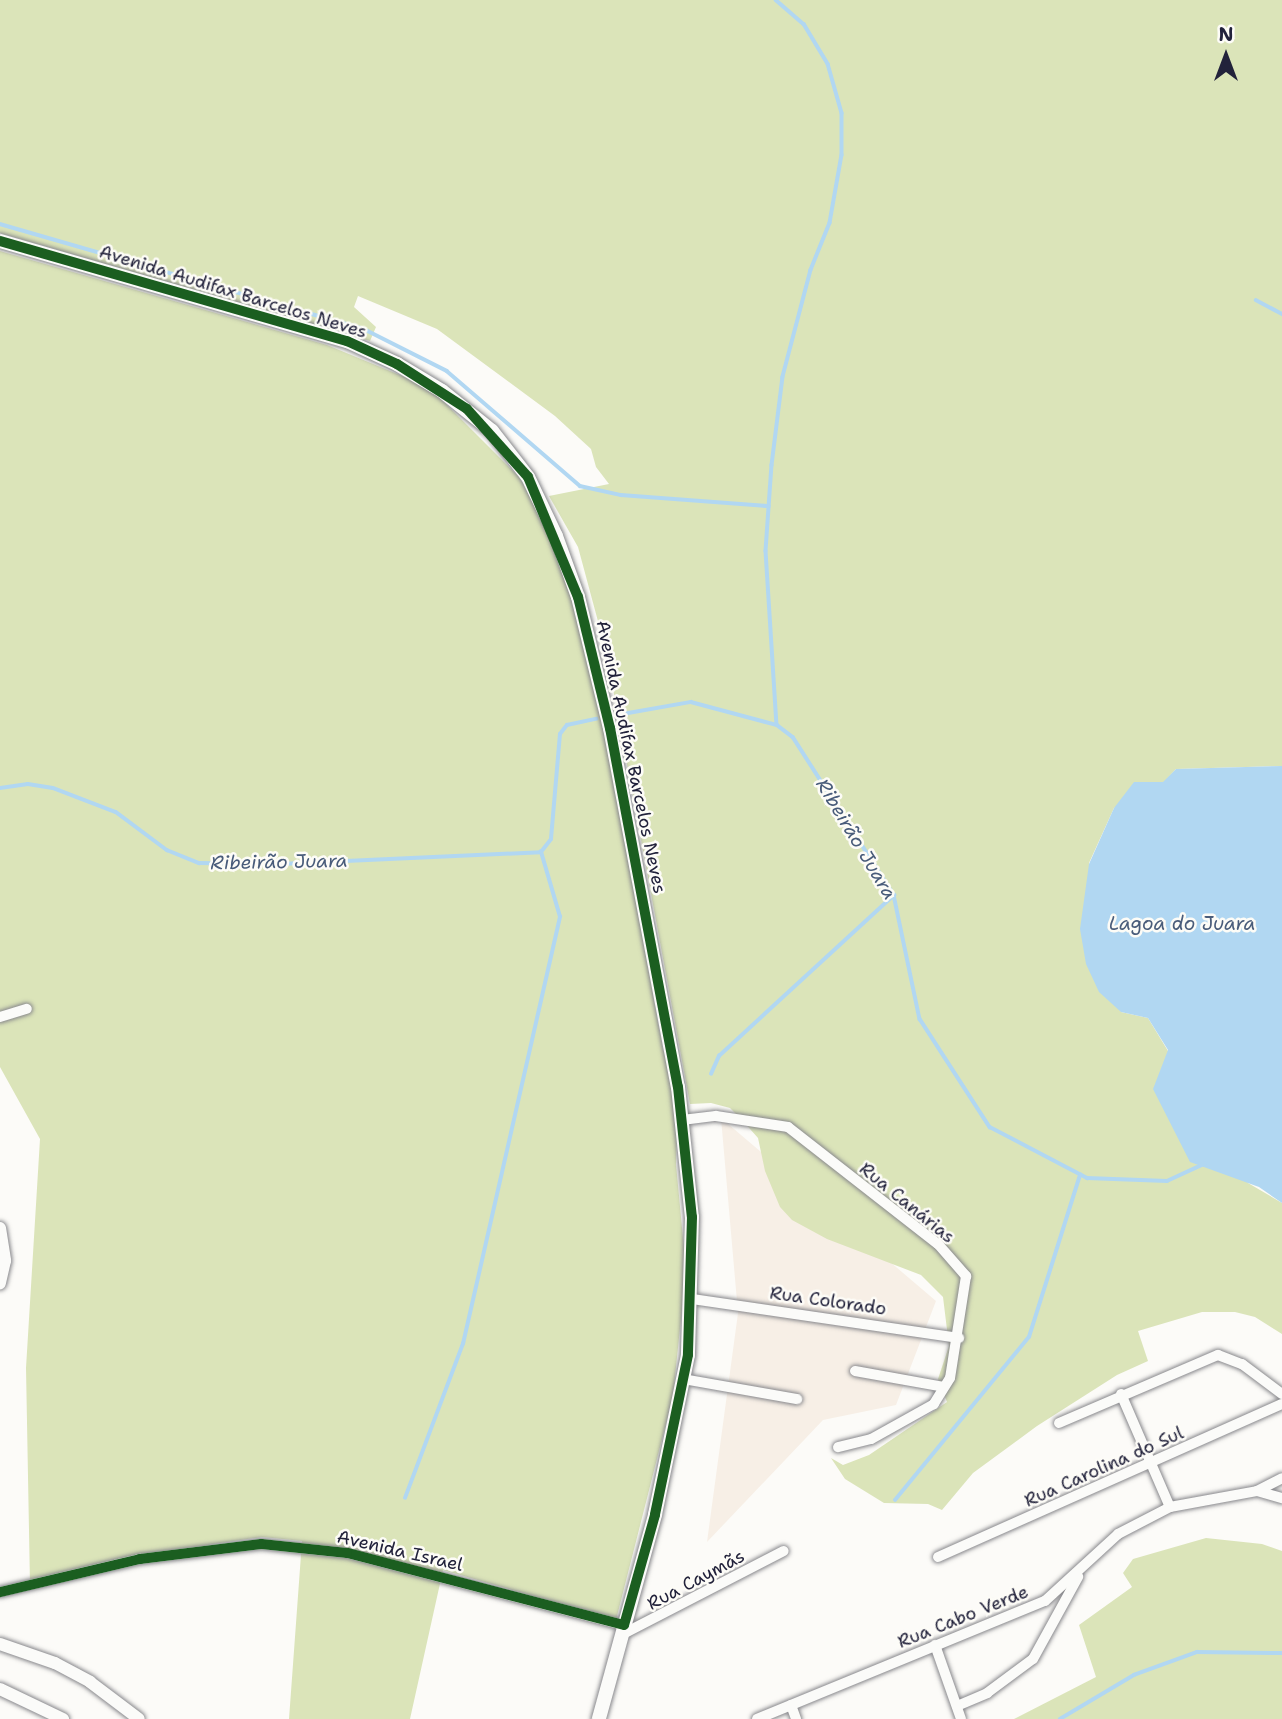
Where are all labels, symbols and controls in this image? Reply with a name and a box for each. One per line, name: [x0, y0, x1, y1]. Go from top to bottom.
north arrow: [1191, 21, 1261, 91]
text: N: [1218, 22, 1234, 47]
street label: Avenida Audifax Barcelos Neves: [97, 241, 369, 343]
street label: Avenida Audifax Barcelos Neves: [591, 618, 671, 896]
water label: Ribeirão Juara: [811, 774, 901, 904]
water label: Ribeirão Juara: [210, 849, 348, 875]
water label: Lagoa do Juara: [1109, 913, 1255, 935]
street label: Rua Canárias: [855, 1158, 959, 1248]
street label: Rua Colorado: [768, 1282, 888, 1320]
street label: Rua Carolina do Sul: [1021, 1422, 1187, 1512]
street label: Avenida Israel: [335, 1526, 465, 1576]
street label: Rua Caymãs: [644, 1545, 748, 1615]
street label: Rua Cabo Verde: [895, 1581, 1031, 1653]

